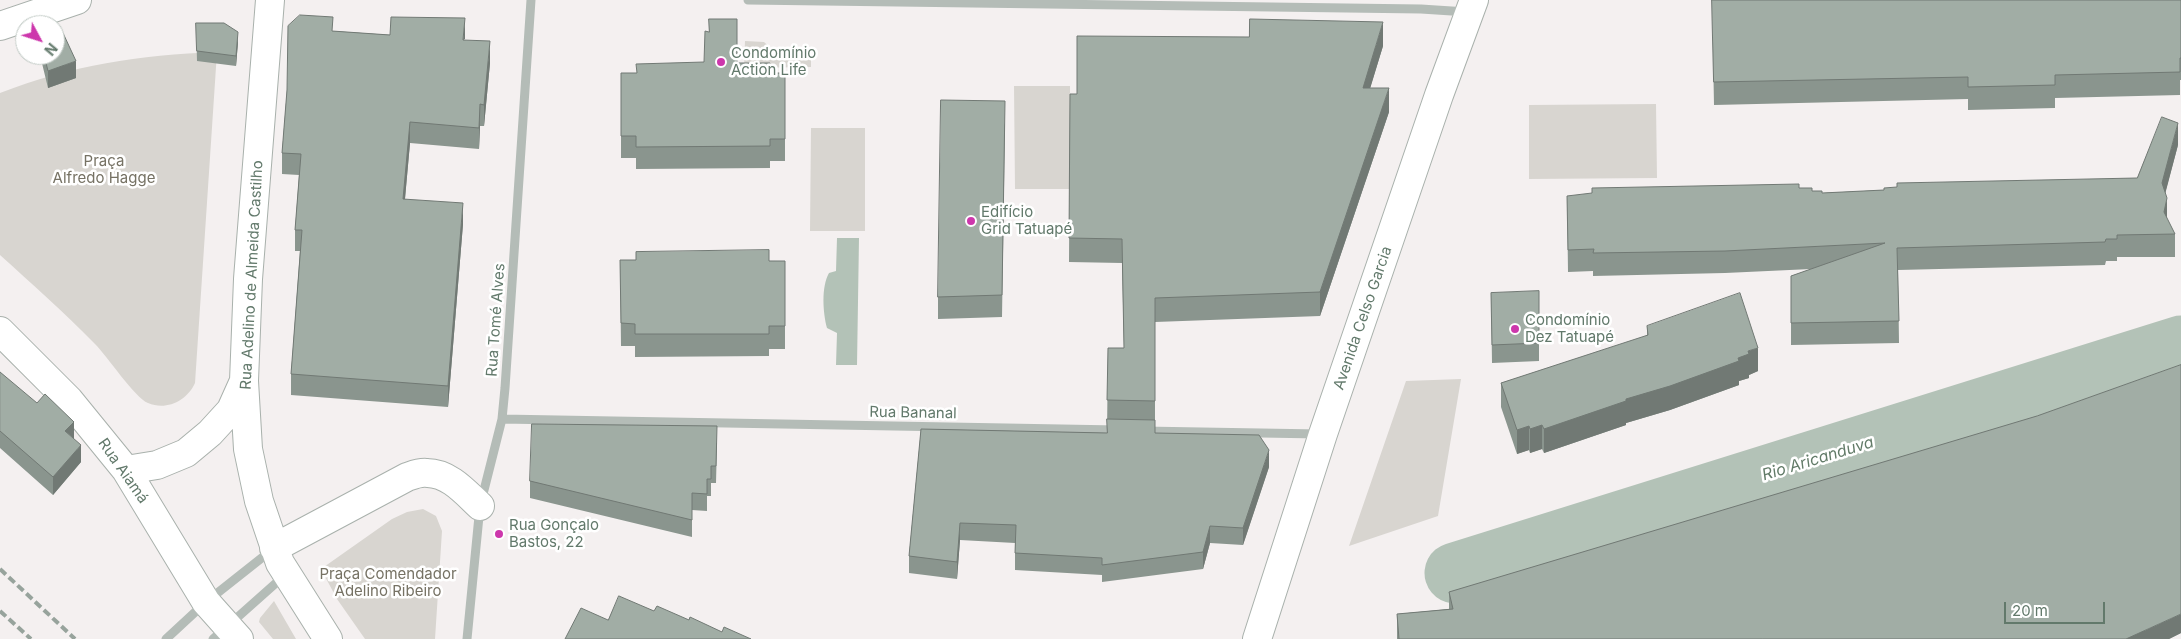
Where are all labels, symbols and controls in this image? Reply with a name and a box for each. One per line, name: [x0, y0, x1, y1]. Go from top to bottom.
north arrow: [15, 15, 65, 65]
text: N: [41, 40, 61, 59]
place label: Condomínio Action Life: [731, 44, 816, 79]
marker: Condomínio Action Life: [715, 56, 727, 68]
park label: Praça Alfredo Hagge: [53, 152, 155, 187]
street label: Rua Adelino de Almeida Castilho: [237, 160, 267, 390]
place label: Edifício Grid Tatuapé: [981, 203, 1072, 238]
marker: Edifício Grid Tatuapé: [965, 215, 977, 227]
street label: Avenida Celso Garcia: [1330, 244, 1396, 392]
street label: Rua Tomé Alves: [483, 263, 509, 377]
place label: Condomínio Dez Tatuapé: [1525, 311, 1614, 346]
marker: Condomínio Dez Tatuapé: [1509, 323, 1521, 335]
street label: Rua Bananal: [869, 403, 957, 423]
water label: Rio Aricanduva: [1760, 433, 1876, 485]
street label: Rua Aiamá: [94, 435, 152, 507]
place label: Rua Gonçalo Bastos, 22: [509, 516, 599, 551]
marker: Rua Gonçalo Bastos, 22: [493, 528, 505, 540]
park label: Praça Comendador Adelino Ribeiro: [319, 565, 457, 600]
scale bar: [2006, 592, 2107, 624]
text: 20 m: [2012, 601, 2048, 620]

